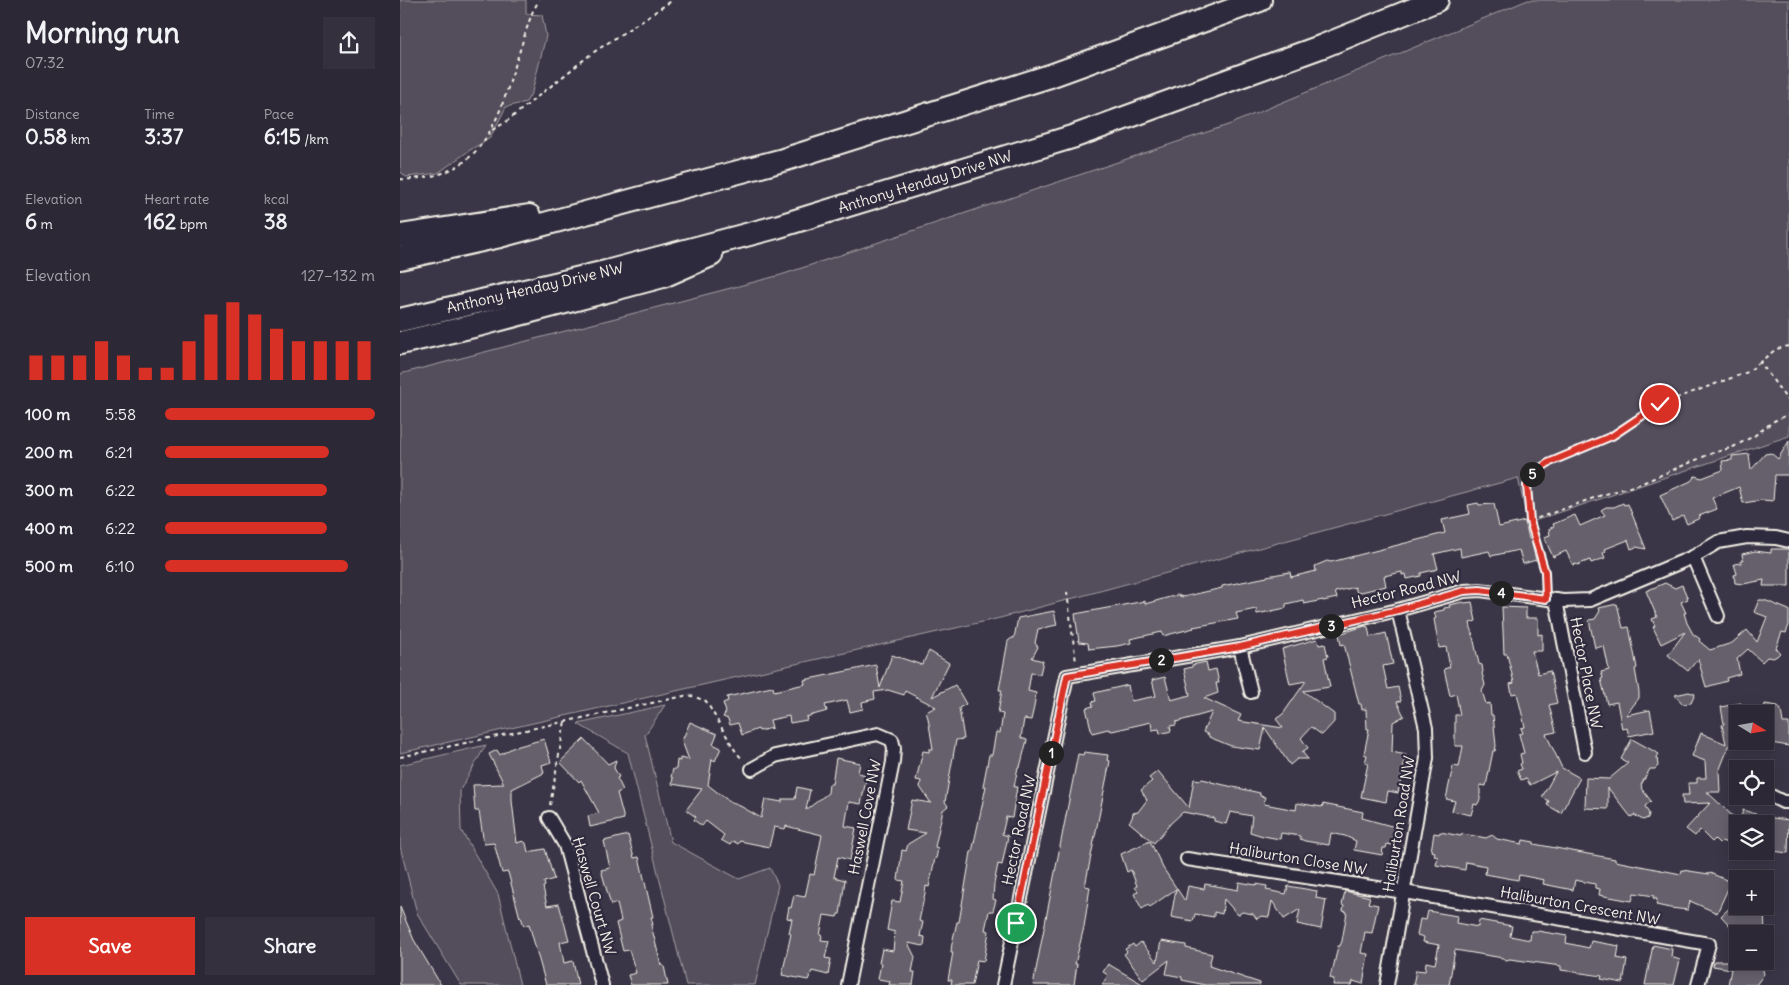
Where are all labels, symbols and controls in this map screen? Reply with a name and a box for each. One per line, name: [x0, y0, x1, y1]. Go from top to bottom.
text: Morning run: [25, 15, 180, 51]
button: share: [323, 17, 375, 69]
text: 07:32: [25, 52, 65, 72]
text: Distance: [25, 105, 80, 123]
text: Time: [144, 105, 175, 123]
text: Pace: [264, 105, 294, 123]
text: 0.58: [25, 123, 67, 150]
text: 3:37: [144, 123, 183, 150]
text: 6:15: [264, 123, 301, 150]
text: km: [67, 130, 90, 148]
text: /km: [301, 130, 329, 148]
street label: Anthony Henday Drive NW: [836, 146, 1014, 217]
text: Elevation: [25, 190, 82, 208]
text: Heart rate: [144, 190, 209, 208]
text: kcal: [264, 190, 289, 208]
text: 6: [25, 208, 37, 235]
text: 162: [144, 208, 176, 235]
text: 38: [264, 208, 288, 235]
text: m: [37, 215, 53, 233]
text: bpm: [176, 215, 208, 233]
street label: Anthony Henday Drive NW: [445, 258, 626, 317]
text: Elevation: [25, 265, 91, 285]
text: 127–132 m: [301, 265, 375, 285]
pin: [1639, 383, 1681, 425]
icon: check: [1646, 390, 1674, 418]
text: 100 m: [25, 404, 70, 424]
text: 5:58: [105, 404, 136, 424]
text: 200 m: [25, 442, 73, 462]
text: 6:21: [105, 442, 133, 462]
pin: 5: [1520, 462, 1544, 486]
text: 5: [1528, 465, 1537, 483]
text: 300 m: [25, 480, 73, 500]
text: 6:22: [105, 480, 135, 500]
text: 400 m: [25, 518, 73, 538]
text: 6:22: [105, 518, 135, 538]
text: 500 m: [25, 556, 73, 576]
text: 6:10: [105, 556, 135, 576]
street label: Hector Road NW: [1349, 567, 1463, 612]
pin: 4: [1488, 580, 1514, 606]
text: 4: [1497, 584, 1506, 602]
pin: 3: [1318, 614, 1344, 638]
street label: Hector Place NW: [1566, 615, 1607, 731]
text: 3: [1328, 617, 1335, 635]
pin: 2: [1148, 648, 1174, 672]
text: 2: [1158, 651, 1165, 669]
north arrow: [1729, 705, 1774, 750]
map controls: [1729, 705, 1774, 970]
pin: 1: [1038, 740, 1064, 766]
text: 1: [1049, 744, 1054, 762]
street label: Haliburton Road NW: [1378, 754, 1419, 893]
street label: Haswell Cove NW: [844, 757, 885, 876]
button: locate: [1729, 760, 1774, 805]
street label: Hector Road NW: [998, 773, 1040, 887]
button: layers: [1729, 815, 1774, 860]
street label: Haswell Court NW: [569, 835, 621, 957]
street label: Haliburton Close NW: [1228, 838, 1369, 879]
button: +: [1729, 870, 1774, 915]
street label: Haliburton Crescent NW: [1499, 882, 1662, 929]
pin: [995, 902, 1037, 944]
icon: arrive: [1002, 909, 1030, 937]
button: Save: [25, 917, 195, 975]
button: Share: [205, 917, 375, 975]
button: −: [1729, 925, 1774, 970]

